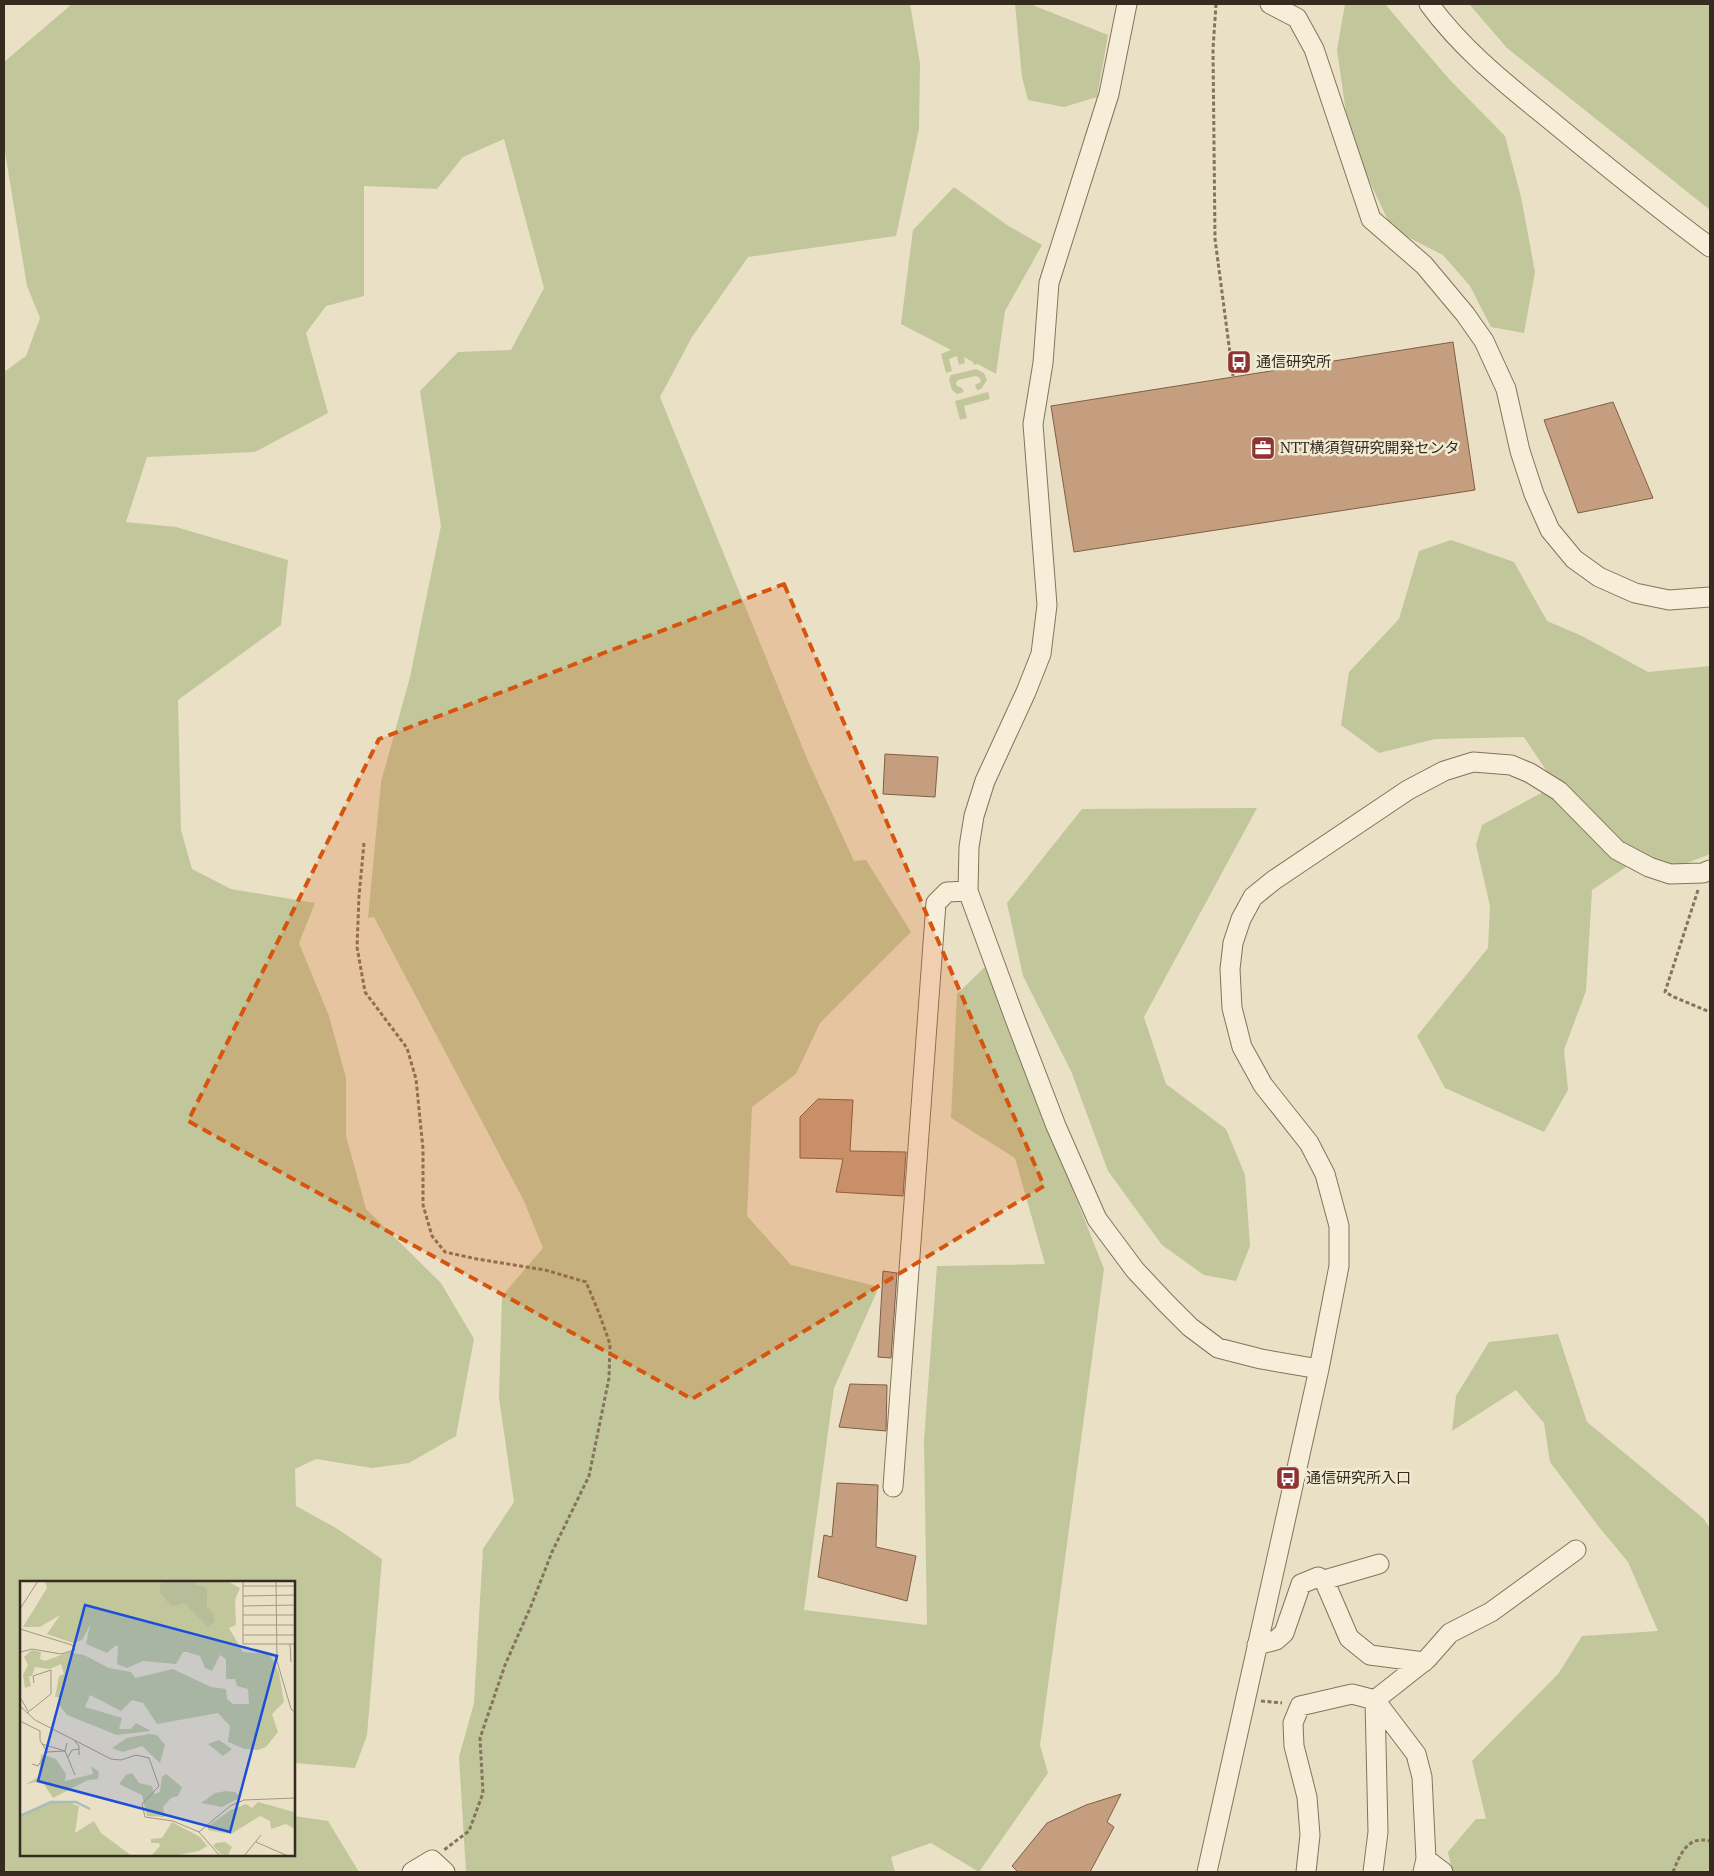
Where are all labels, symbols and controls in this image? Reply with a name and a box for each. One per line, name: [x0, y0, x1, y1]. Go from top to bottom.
bus stop icon: 通信研究所: [1226, 349, 1252, 375]
place label: 通信研究所: [1256, 351, 1331, 371]
office icon: NTT横須賀研究開発センタ: [1250, 435, 1276, 461]
place label: NTT横須賀研究開発センタ: [1280, 437, 1460, 457]
bus stop icon: 通信研究所入口: [1275, 1465, 1301, 1491]
place label: 通信研究所入口: [1306, 1467, 1411, 1487]
inset map: [20, 1581, 295, 1856]

